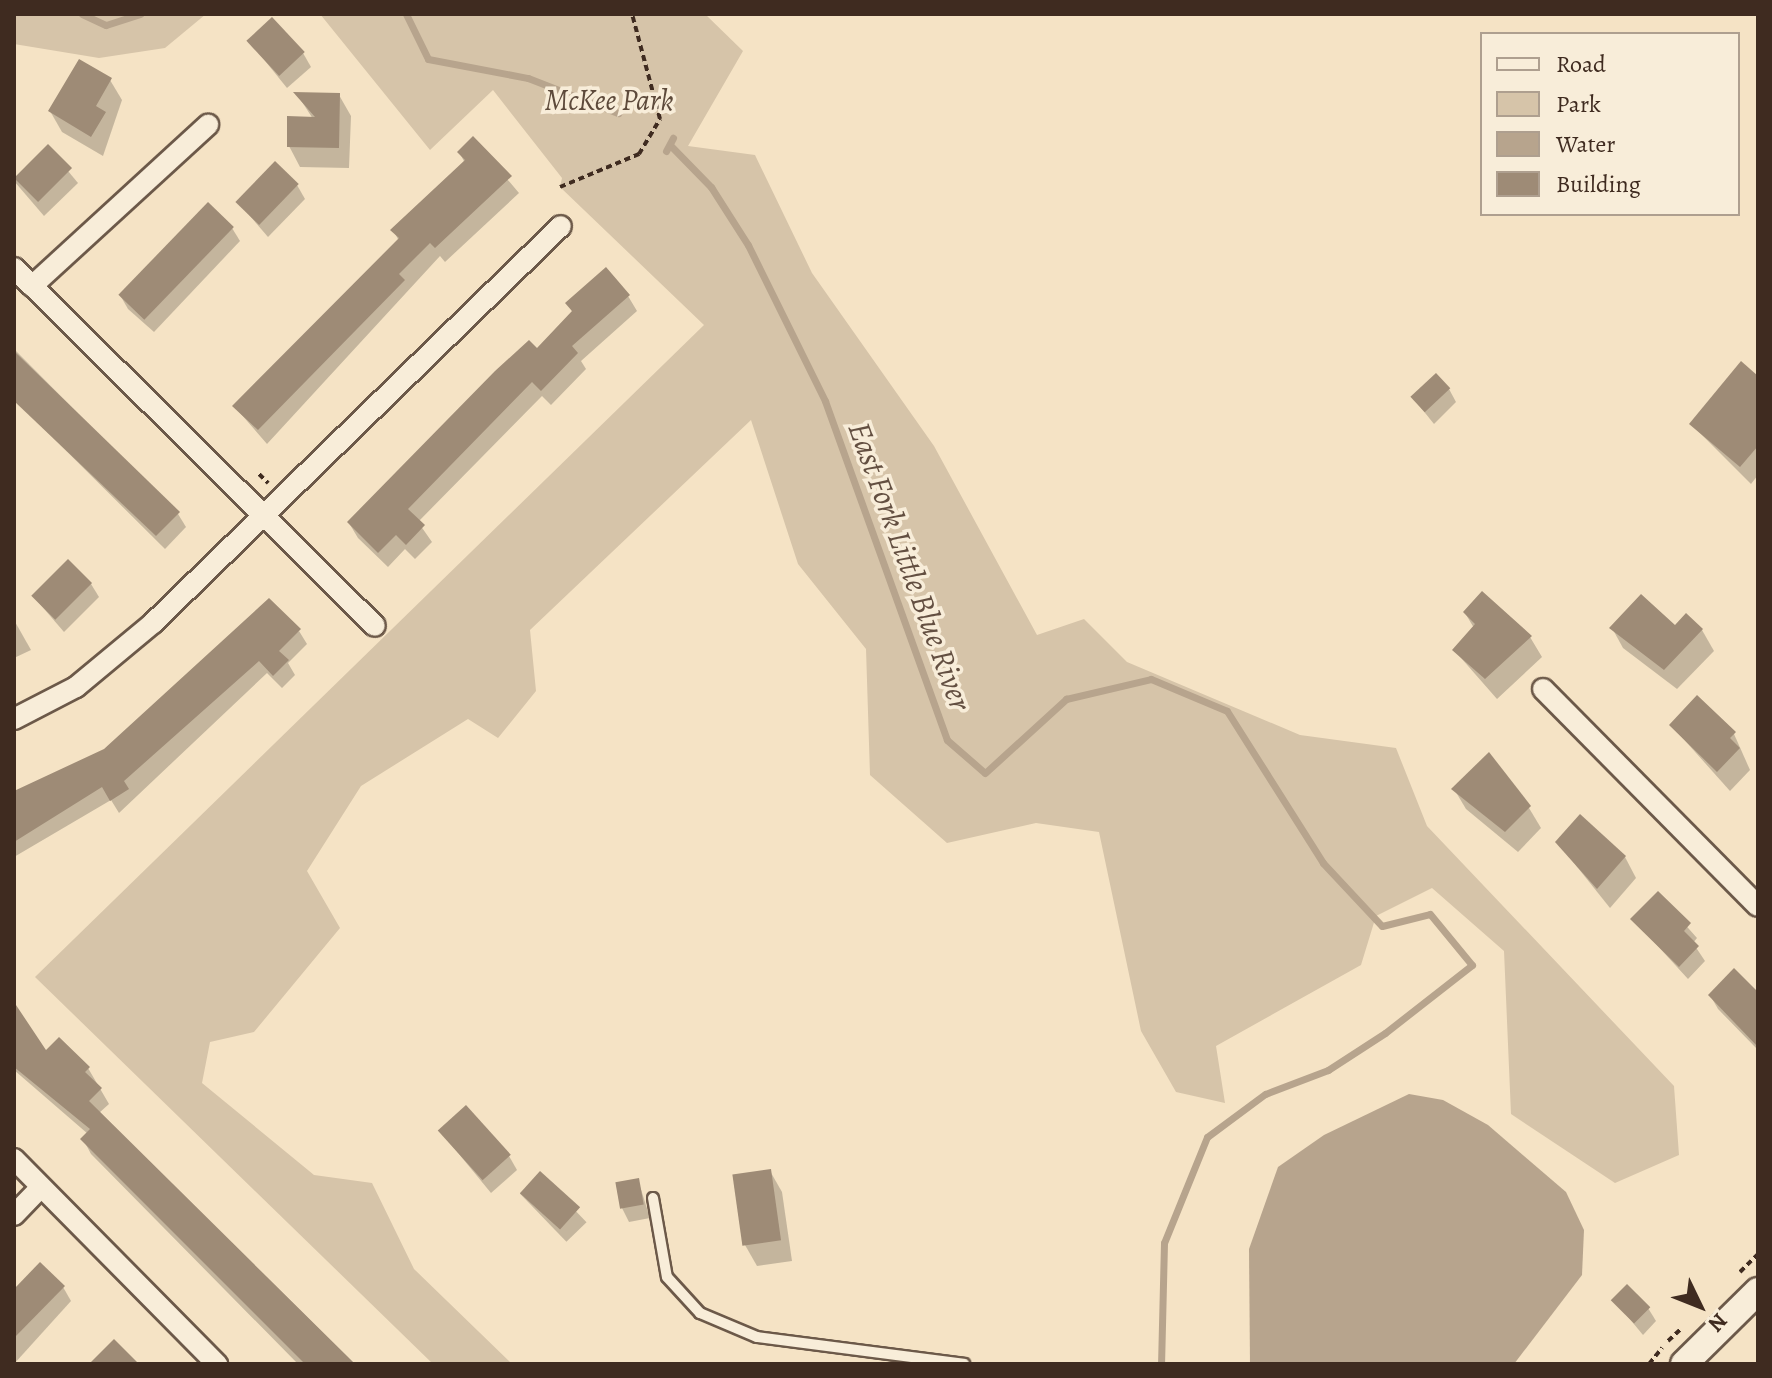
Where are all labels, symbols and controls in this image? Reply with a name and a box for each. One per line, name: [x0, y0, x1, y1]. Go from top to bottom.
legend: [1480, 32, 1740, 216]
text: Road: [1556, 48, 1606, 80]
park label: McKee Park: [545, 82, 673, 118]
text: Park: [1556, 88, 1601, 120]
text: Water: [1556, 128, 1616, 160]
text: Building: [1556, 168, 1641, 200]
water label: East Fork Little Blue River: [840, 417, 980, 715]
north arrow: [1660, 1266, 1740, 1346]
text: N: [1701, 1306, 1734, 1338]

